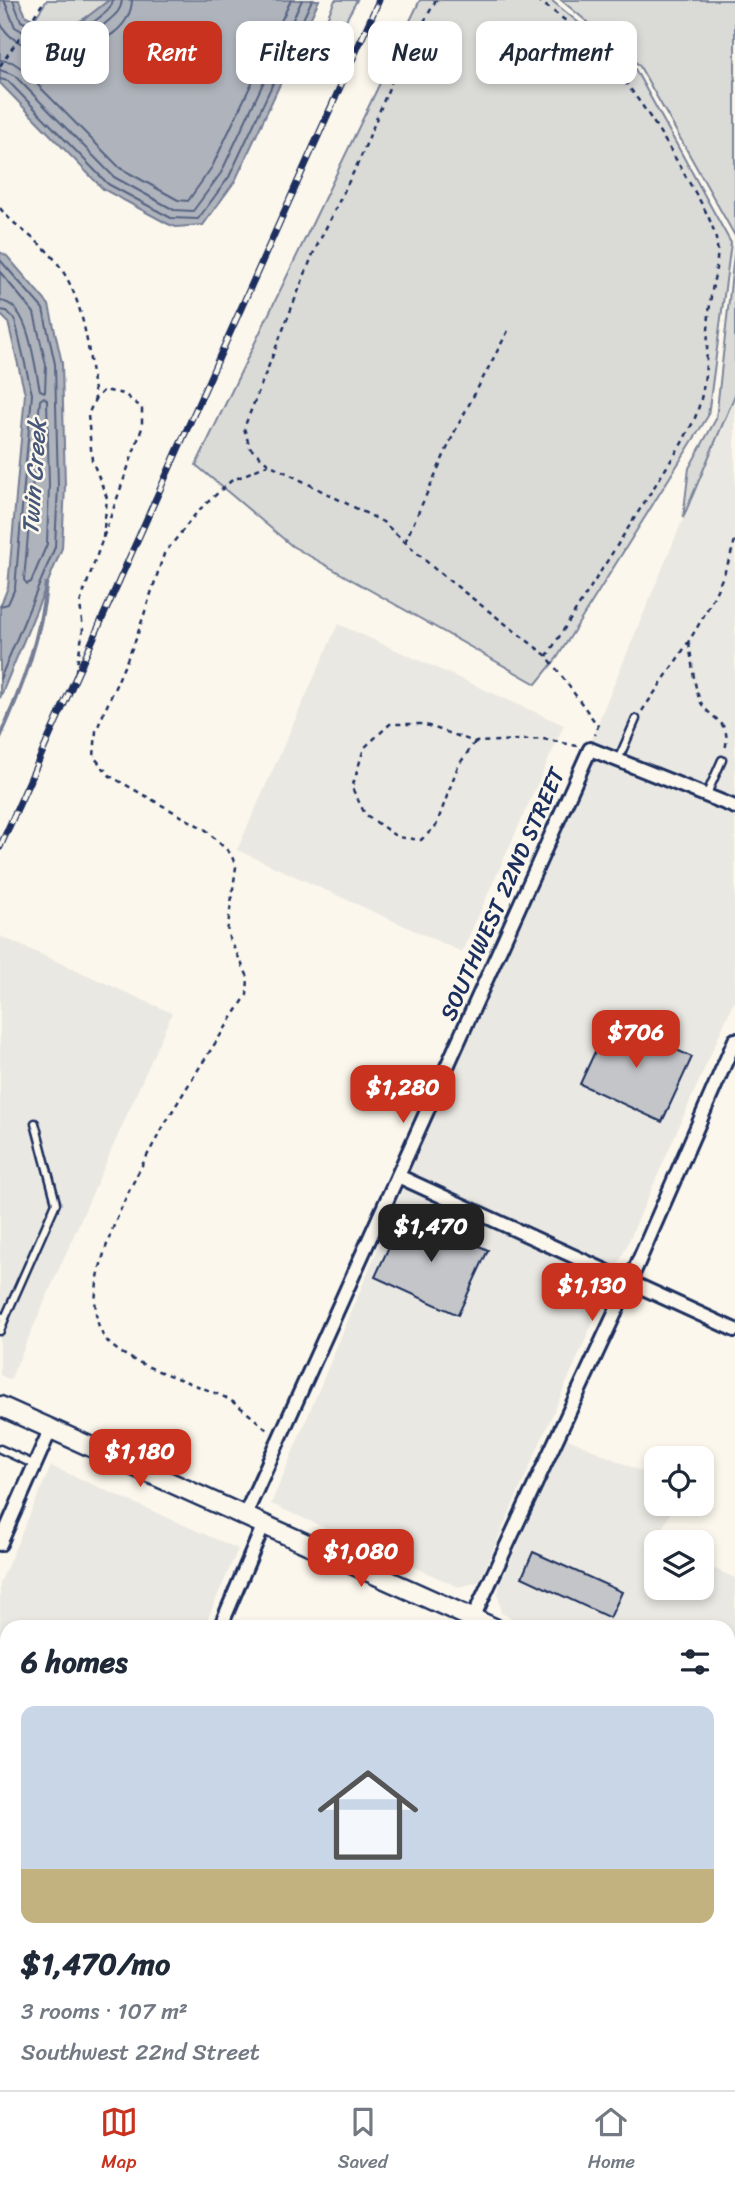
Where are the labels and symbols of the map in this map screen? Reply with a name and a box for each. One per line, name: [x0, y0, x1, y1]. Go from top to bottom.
water label: Twin Creek: [9, 415, 59, 536]
street label: SOUTHWEST 22ND STREET: [428, 760, 577, 1027]
pin: $706: [595, 1010, 677, 1070]
pin: $1,280: [346, 1066, 460, 1125]
pin: $1,470: [374, 1204, 488, 1264]
pin: $1,130: [535, 1264, 649, 1323]
pin: $1,180: [83, 1430, 197, 1489]
pin: $1,080: [304, 1530, 418, 1589]

